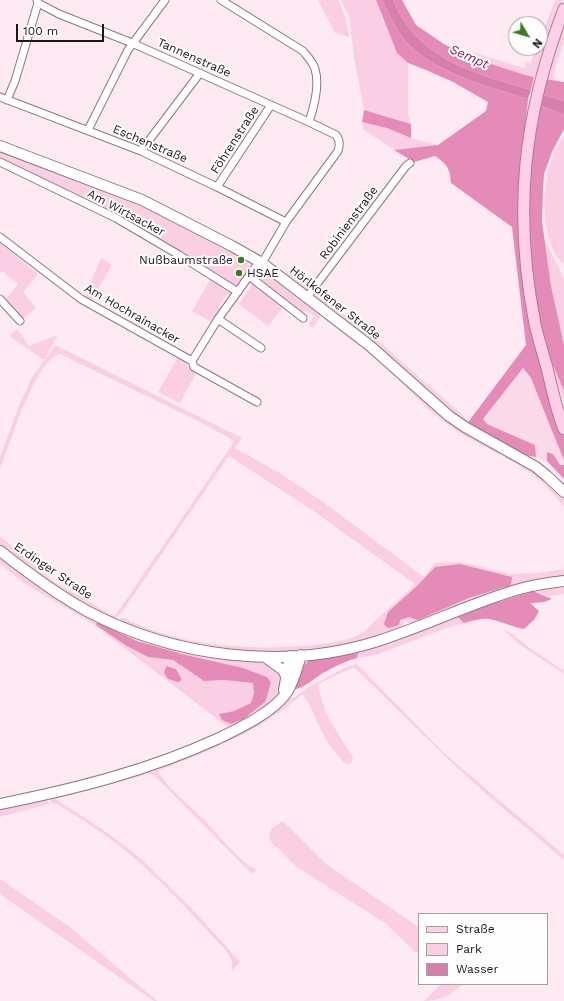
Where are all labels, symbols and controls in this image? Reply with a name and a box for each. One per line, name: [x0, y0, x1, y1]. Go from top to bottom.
scale bar: [18, 16, 106, 42]
north arrow: [508, 16, 548, 56]
text: 100 m: [23, 24, 58, 38]
street label: Tannenstraße: [155, 35, 233, 81]
text: N: [529, 36, 545, 50]
water label: Sempt: [447, 42, 491, 72]
street label: Föhrenstraße: [208, 104, 262, 176]
street label: Eschenstraße: [111, 122, 189, 166]
street label: Robinienstraße: [317, 184, 381, 262]
street label: Am Wirtsacker: [85, 186, 167, 240]
place label: Nußbaumstraße: [139, 253, 233, 267]
marker: Nußbaumstraße: [236, 255, 246, 265]
street label: Hörlkofener Straße: [287, 263, 383, 343]
place label: HSAE: [247, 266, 279, 280]
marker: HSAE: [234, 268, 244, 278]
street label: Am Hochrainacker: [82, 281, 182, 347]
street label: Erdinger Straße: [11, 539, 95, 603]
legend: [418, 913, 548, 985]
text: Straße: [456, 922, 495, 936]
text: Park: [456, 942, 482, 956]
text: Wasser: [456, 962, 498, 976]

